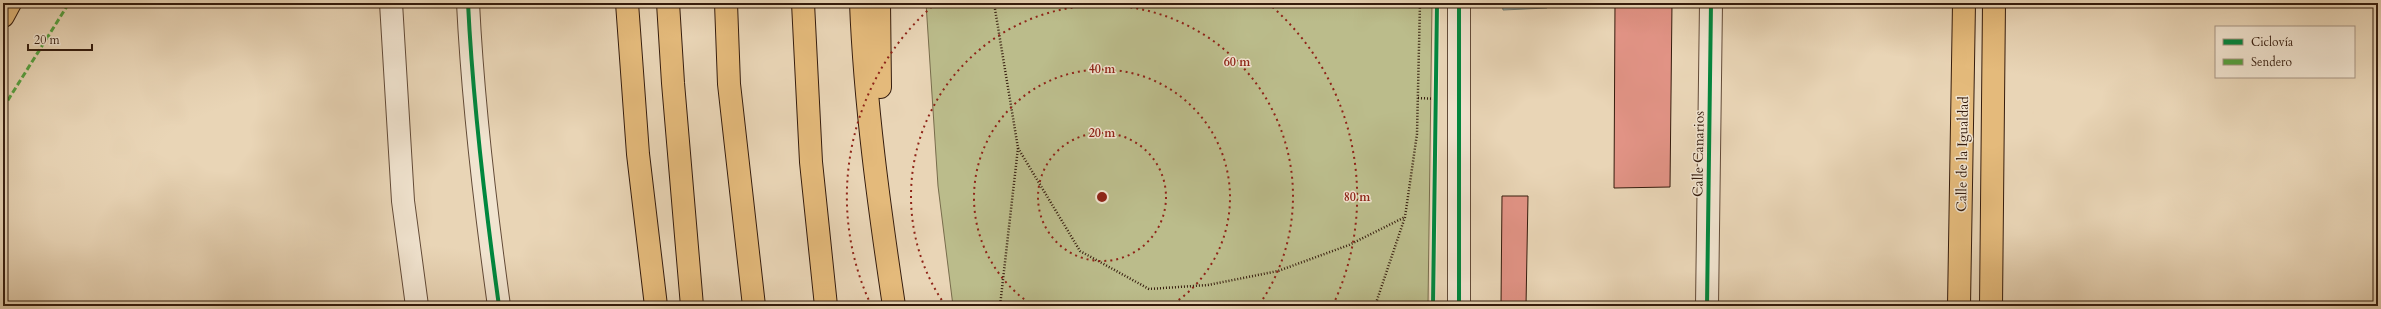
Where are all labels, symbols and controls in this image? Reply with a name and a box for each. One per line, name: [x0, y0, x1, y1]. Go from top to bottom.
scale bar: [28, 26, 92, 52]
legend: [2215, 26, 2355, 78]
text: 20 m: [34, 32, 61, 48]
text: Ciclovía: [2251, 34, 2294, 50]
text: 60 m: [1224, 54, 1251, 70]
text: Sendero: [2251, 54, 2292, 70]
text: 40 m: [1089, 61, 1116, 77]
street label: Calle de la Igualdad: [1952, 95, 1973, 212]
street label: Calle Canarios: [1688, 111, 1709, 197]
text: 20 m: [1089, 125, 1116, 141]
text: 80 m: [1344, 189, 1371, 205]
centre of rings: [1095, 190, 1109, 204]

